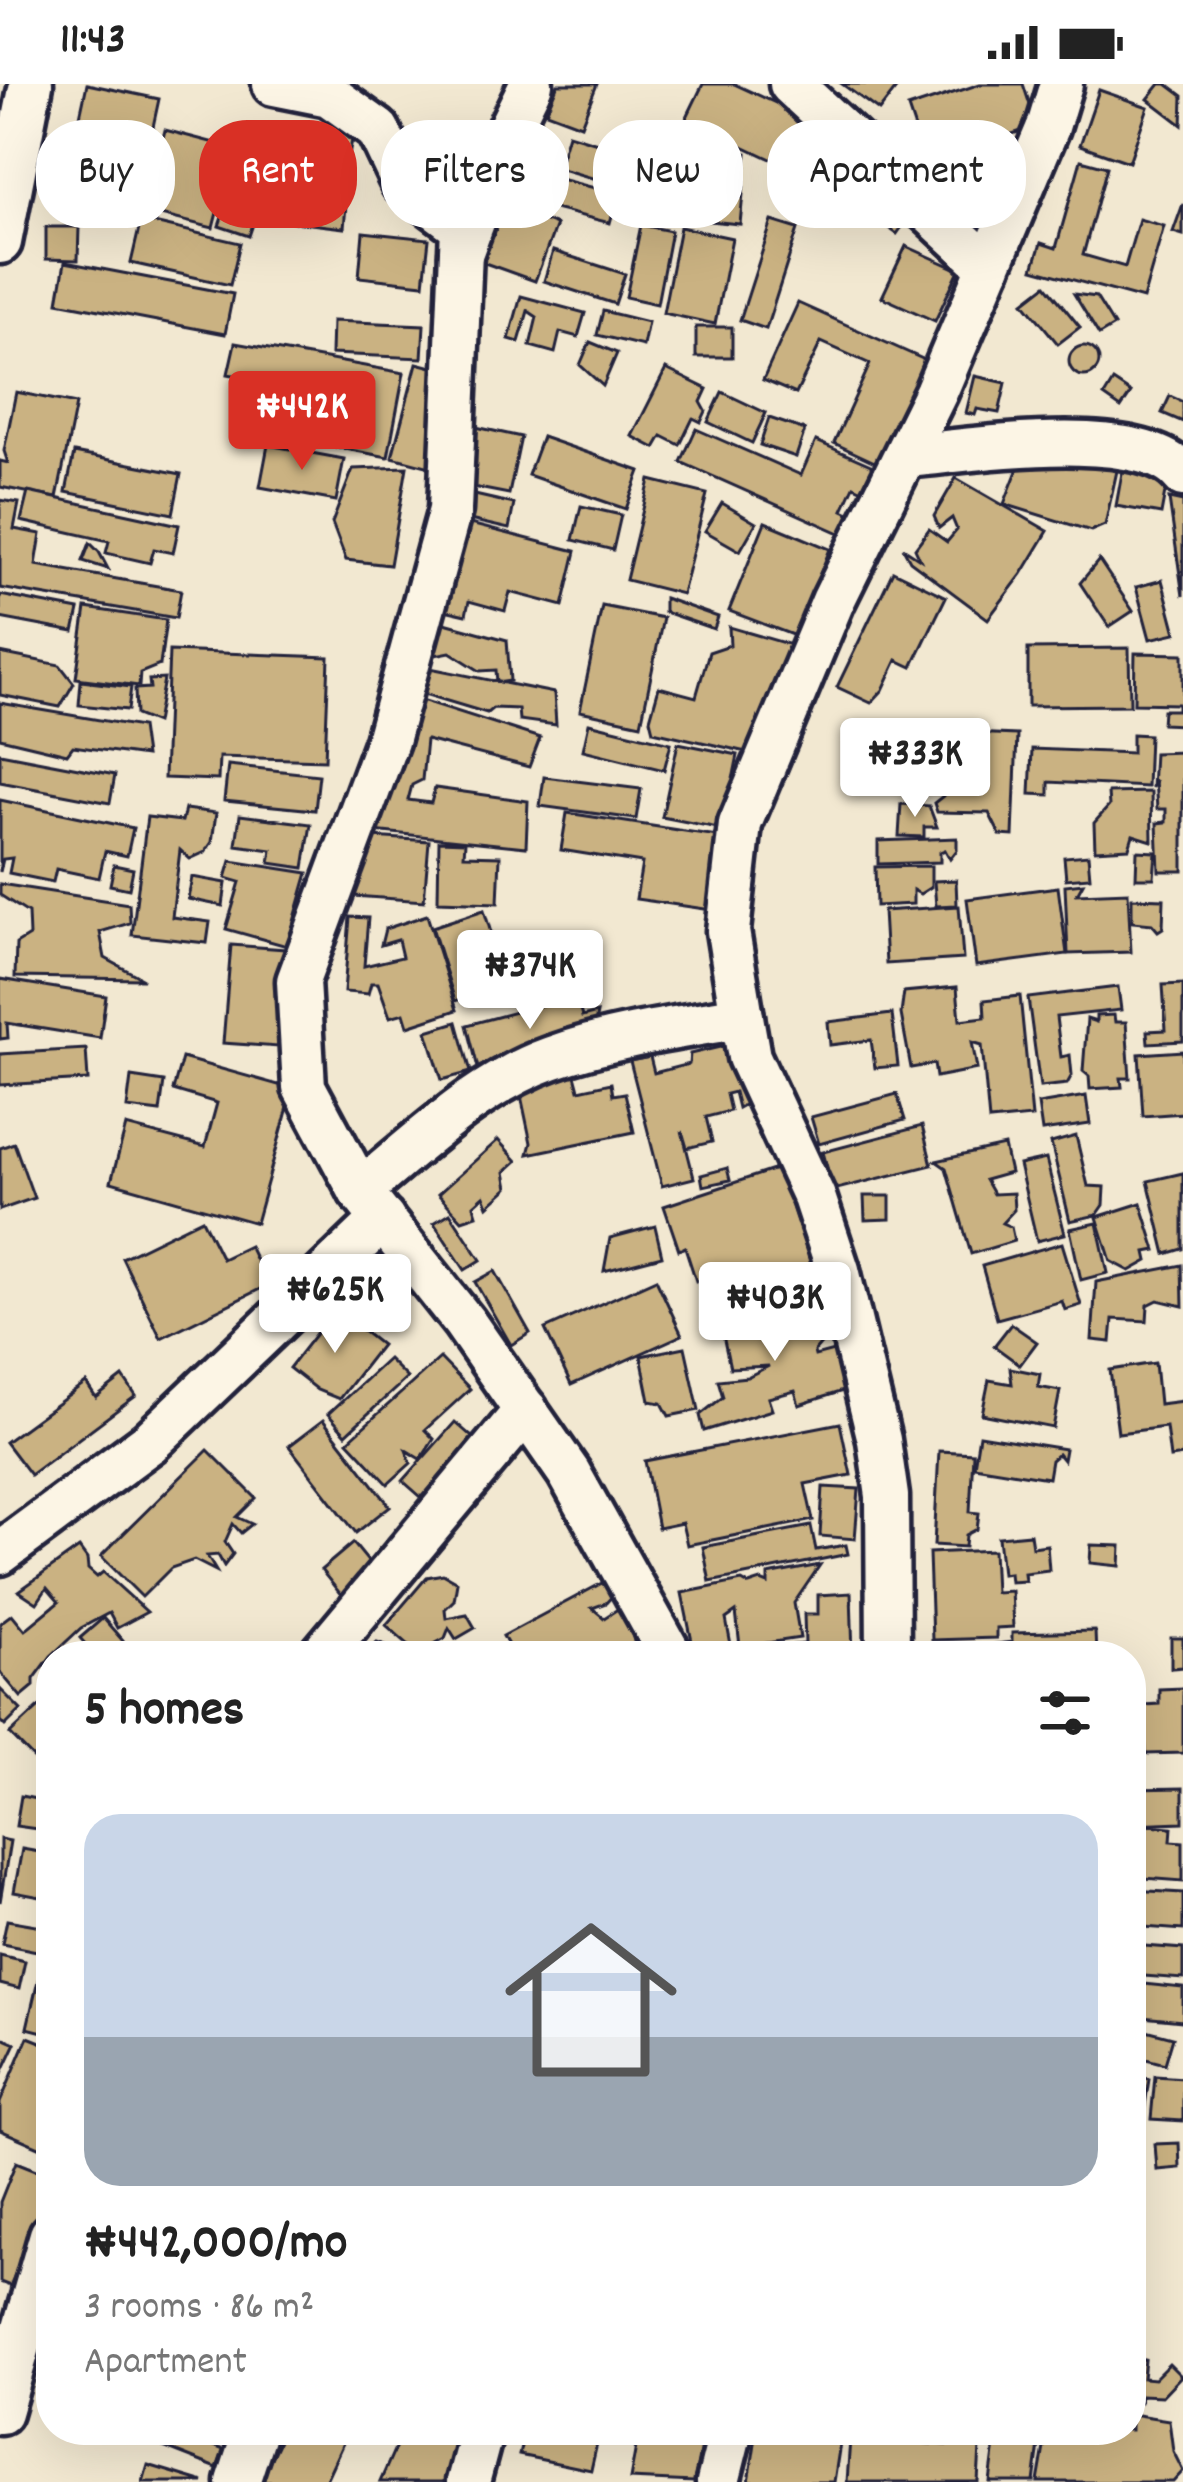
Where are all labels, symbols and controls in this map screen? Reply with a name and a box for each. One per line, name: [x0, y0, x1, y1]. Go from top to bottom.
text: 11:43: [60, 10, 126, 74]
chip: Buy: [36, 120, 175, 228]
chip: Rent: [199, 120, 357, 228]
chip: Filters: [381, 120, 569, 228]
chip: New: [593, 120, 743, 228]
chip: Apartment: [767, 120, 1026, 228]
pin: ₦442K: [218, 371, 386, 473]
text: ₦442K: [255, 382, 349, 437]
pin: ₦333K: [831, 718, 999, 820]
text: ₦333K: [867, 729, 963, 784]
pin: ₦374K: [446, 930, 614, 1032]
text: ₦374K: [484, 941, 576, 996]
pin: ₦625K: [251, 1254, 419, 1356]
pin: ₦403K: [691, 1262, 859, 1364]
text: ₦625K: [286, 1265, 384, 1320]
text: ₦403K: [726, 1273, 824, 1328]
text: 5 homes: [84, 1677, 244, 1749]
icon: filters: [1032, 1680, 1098, 1746]
icon: home: [483, 1892, 699, 2108]
text: ₦442,000/mo: [84, 2210, 348, 2282]
text: 3 rooms · 86 m²: [84, 2282, 314, 2337]
text: Apartment: [84, 2337, 247, 2392]

